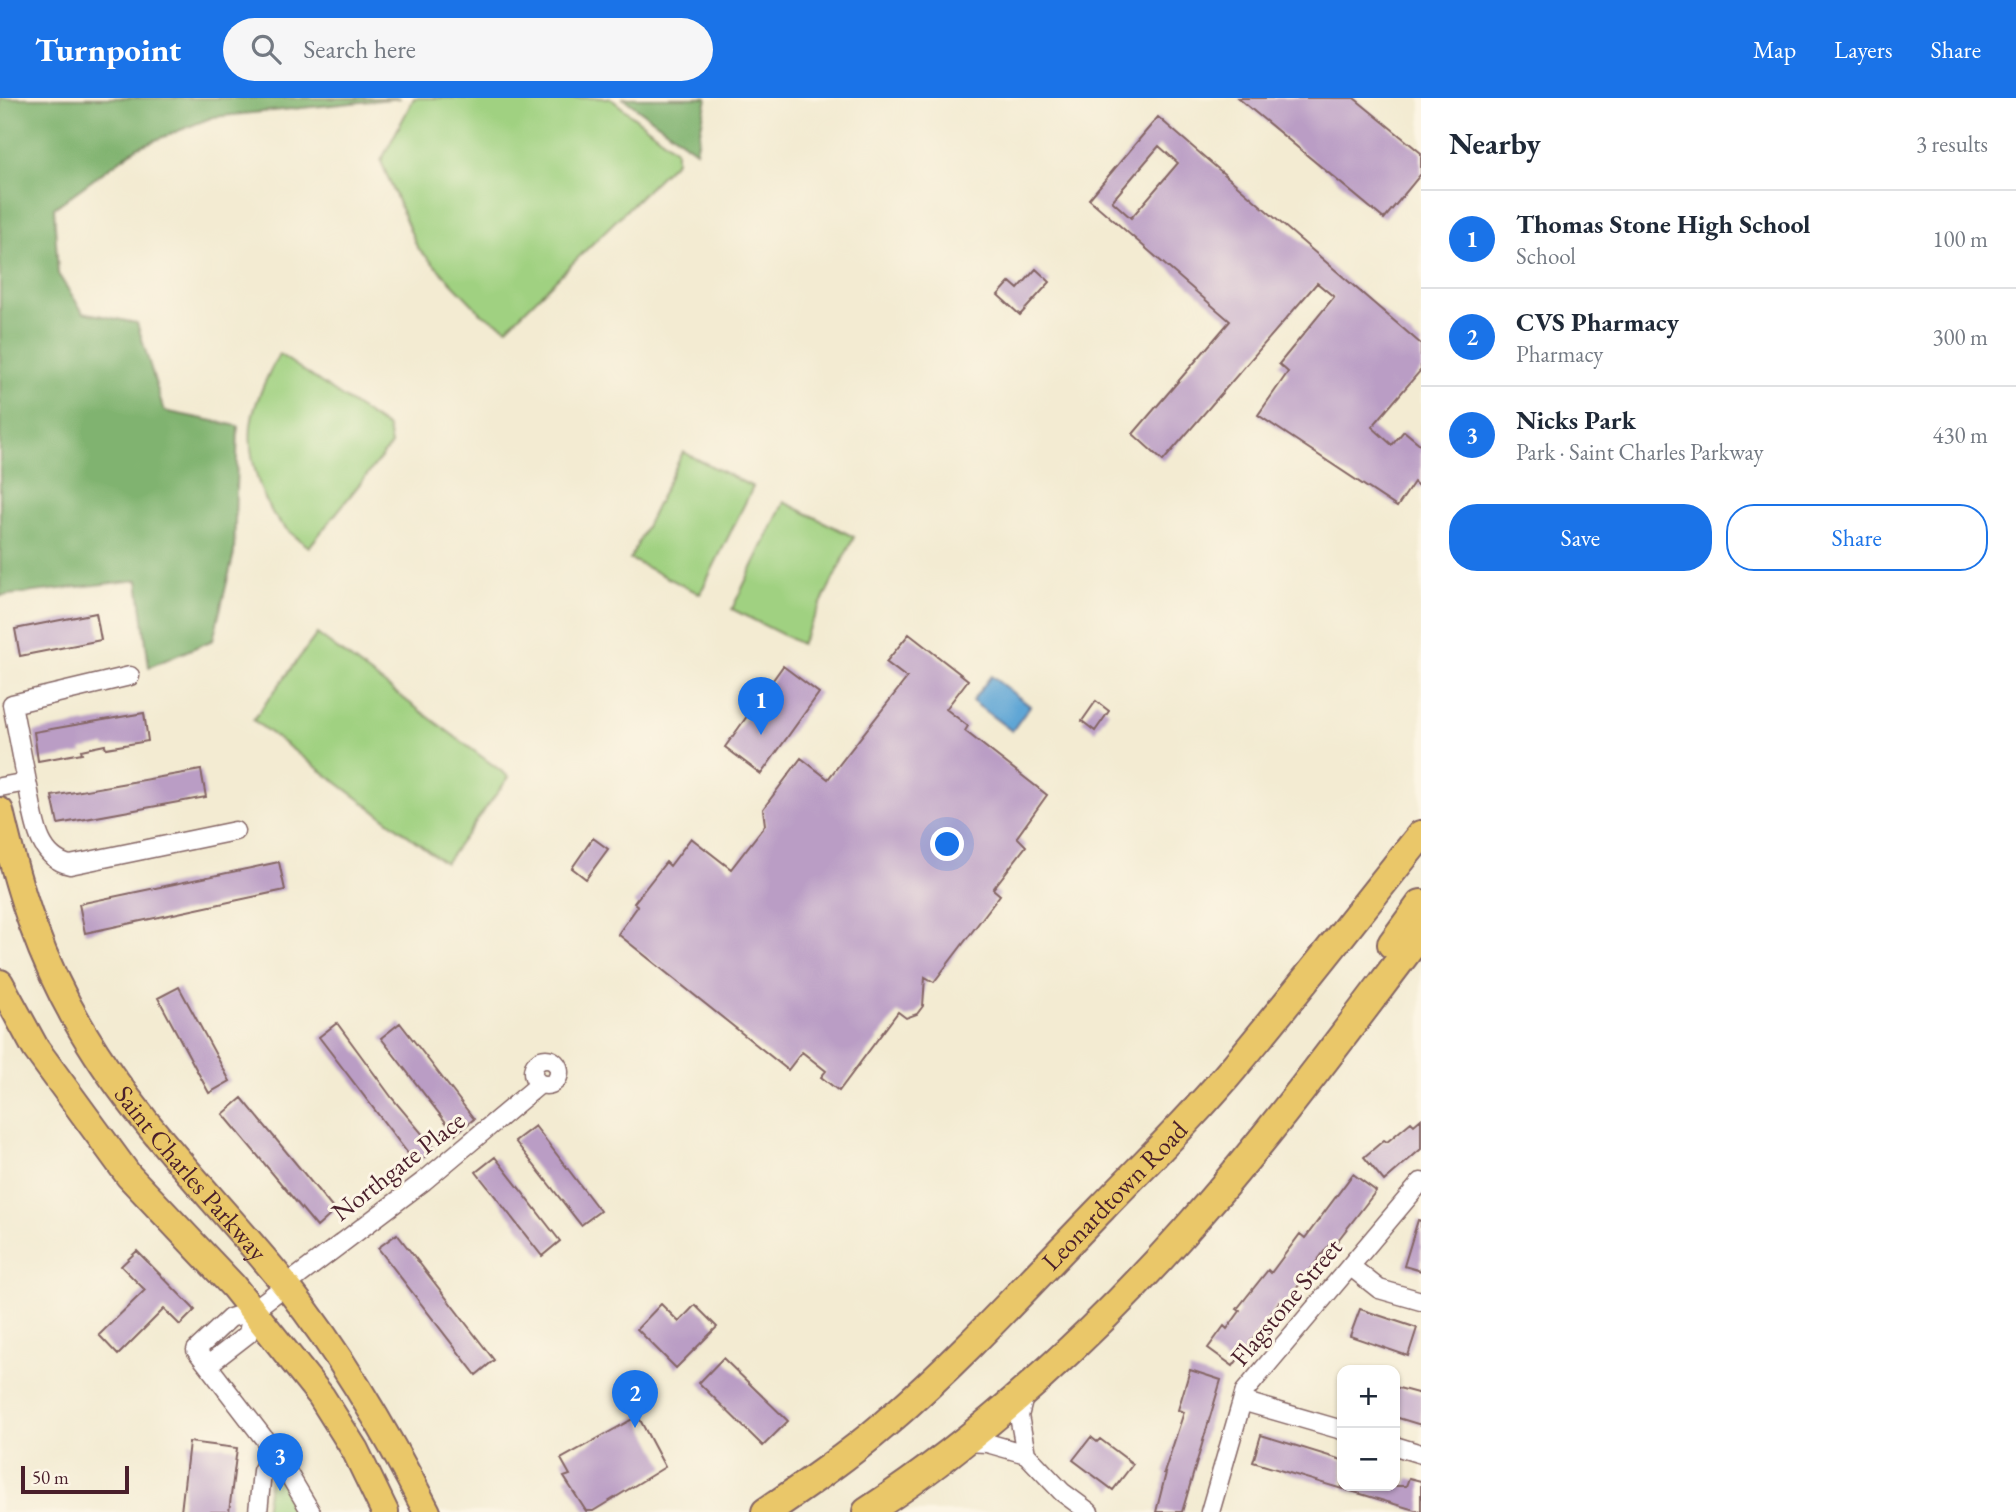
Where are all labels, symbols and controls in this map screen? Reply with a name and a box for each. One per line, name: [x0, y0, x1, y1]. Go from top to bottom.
search box: [223, 18, 713, 81]
text: Turnpoint: [35, 28, 181, 71]
icon: search: [247, 30, 285, 68]
text: Search here: [303, 32, 416, 66]
text: Map: [1753, 34, 1796, 65]
text: Layers: [1834, 34, 1893, 65]
text: Share: [1931, 34, 1981, 65]
text: Nearby: [1449, 124, 1541, 163]
text: 3 results: [1916, 129, 1988, 159]
text: Thomas Stone High School: [1516, 207, 1811, 241]
text: 1: [1466, 224, 1478, 254]
text: 100 m: [1932, 224, 1988, 254]
text: School: [1516, 241, 1576, 271]
text: CVS Pharmacy: [1516, 305, 1679, 339]
text: 2: [1466, 322, 1478, 352]
text: 300 m: [1932, 322, 1988, 352]
text: Pharmacy: [1516, 339, 1603, 369]
text: Nicks Park: [1516, 403, 1636, 437]
text: 3: [1466, 420, 1478, 450]
text: 430 m: [1932, 420, 1988, 450]
text: Park · Saint Charles Parkway: [1516, 437, 1764, 467]
button: Save: [1449, 504, 1712, 571]
button: Share: [1726, 504, 1988, 571]
pin: 1: [738, 677, 784, 735]
your location: [930, 827, 964, 861]
street label: Saint Charles Parkway: [107, 1078, 276, 1268]
street label: Northgate Place: [324, 1103, 472, 1229]
street label: Leonardtown Road: [1034, 1113, 1195, 1278]
street label: Flagstone Street: [1223, 1231, 1349, 1373]
map controls: [1337, 1365, 1400, 1491]
button: +: [1337, 1365, 1400, 1428]
pin: 2: [612, 1370, 658, 1428]
button: −: [1337, 1428, 1400, 1491]
pin: 3: [257, 1433, 303, 1491]
scale bar: [21, 1463, 130, 1495]
text: 50 m: [32, 1465, 69, 1490]

